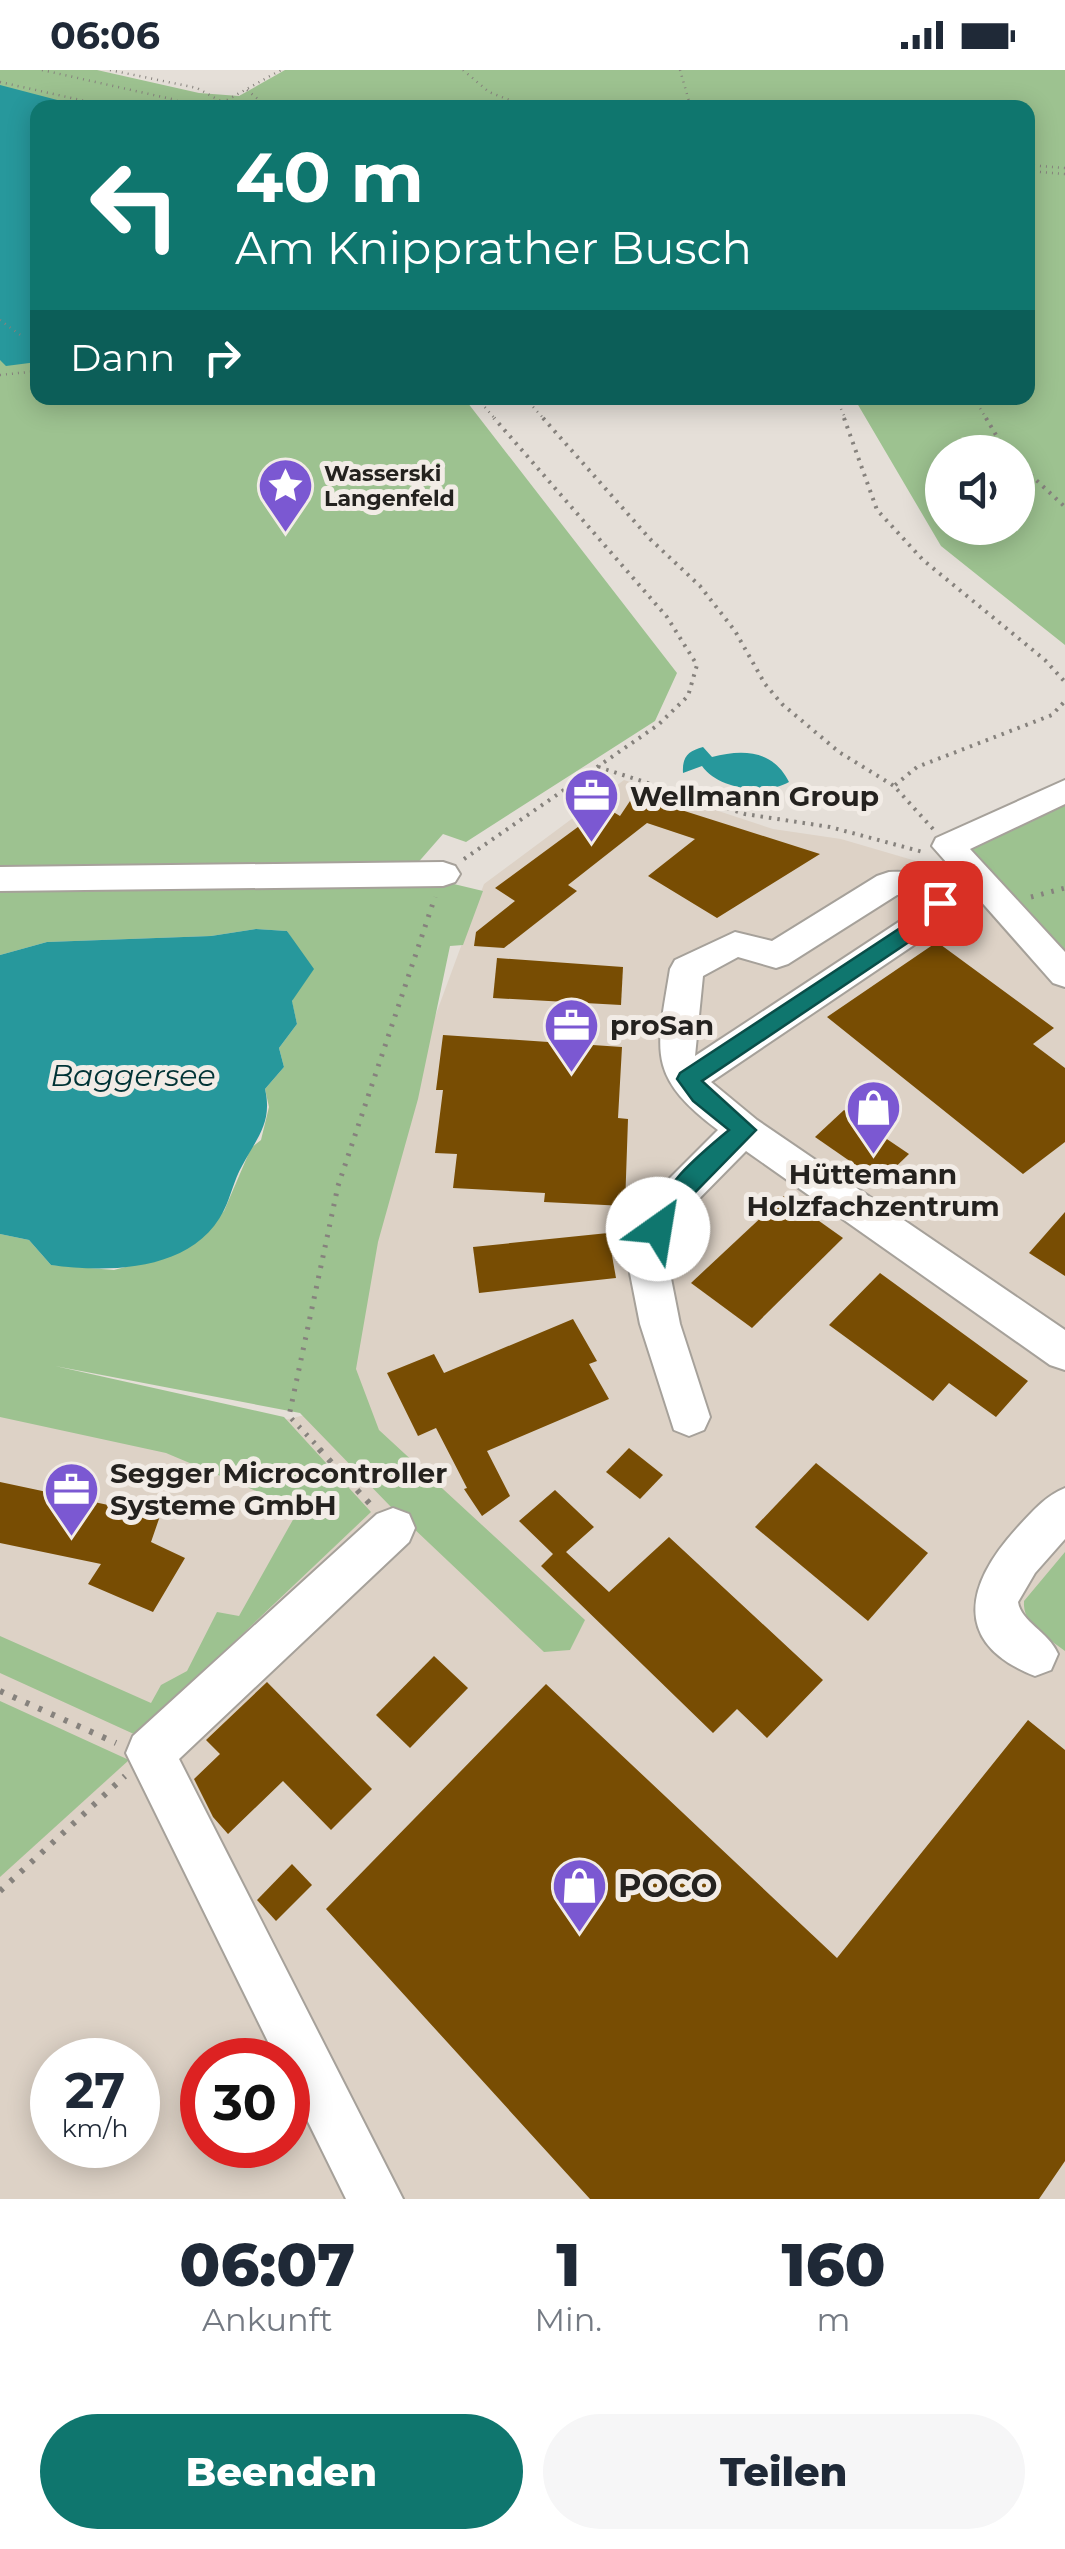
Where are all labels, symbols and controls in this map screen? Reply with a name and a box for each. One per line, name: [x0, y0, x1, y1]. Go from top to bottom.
text: 06:06: [50, 12, 160, 59]
text: 40 m: [235, 134, 424, 220]
icon: left: [70, 140, 200, 270]
text: Am Knipprather Busch: [235, 220, 752, 275]
icon: right: [195, 330, 250, 385]
text: Dann: [70, 334, 175, 381]
map controls: [925, 435, 1035, 545]
button: sound: [925, 435, 1035, 545]
place icon: Wasserski Langenfeld: [255, 456, 315, 535]
place label: Wasserski Langenfeld: [324, 460, 455, 512]
office icon: Wellmann Group: [561, 766, 621, 845]
place label: Wellmann Group: [630, 779, 879, 813]
pin: [898, 861, 983, 946]
icon: arrive: [913, 876, 968, 931]
office icon: proSan: [541, 995, 601, 1074]
place label: proSan: [610, 1008, 714, 1042]
water label: Baggersee: [50, 1057, 216, 1094]
shop icon: Hüttemann Holzfachzentrum: [843, 1078, 903, 1157]
place label: Hüttemann Holzfachzentrum: [746, 1157, 1000, 1223]
position arrow: [606, 1177, 710, 1281]
place label: Segger Microcontroller Systeme GmbH: [110, 1456, 447, 1522]
office icon: Segger Microcontroller Systeme GmbH: [41, 1459, 101, 1538]
shop icon: POCO: [549, 1855, 609, 1934]
place label: POCO: [618, 1866, 718, 1905]
speed limit sign: 30: [180, 2038, 310, 2168]
text: 27: [65, 2060, 125, 2121]
text: km/h: [62, 2113, 128, 2143]
text: 06:07: [179, 2228, 355, 2301]
text: 1: [556, 2228, 580, 2301]
text: 160: [781, 2228, 886, 2301]
text: Ankunft: [202, 2300, 332, 2339]
text: Min.: [535, 2300, 602, 2339]
text: m: [817, 2300, 851, 2339]
button: Beenden: [40, 2414, 523, 2529]
button: Teilen: [543, 2414, 1025, 2529]

